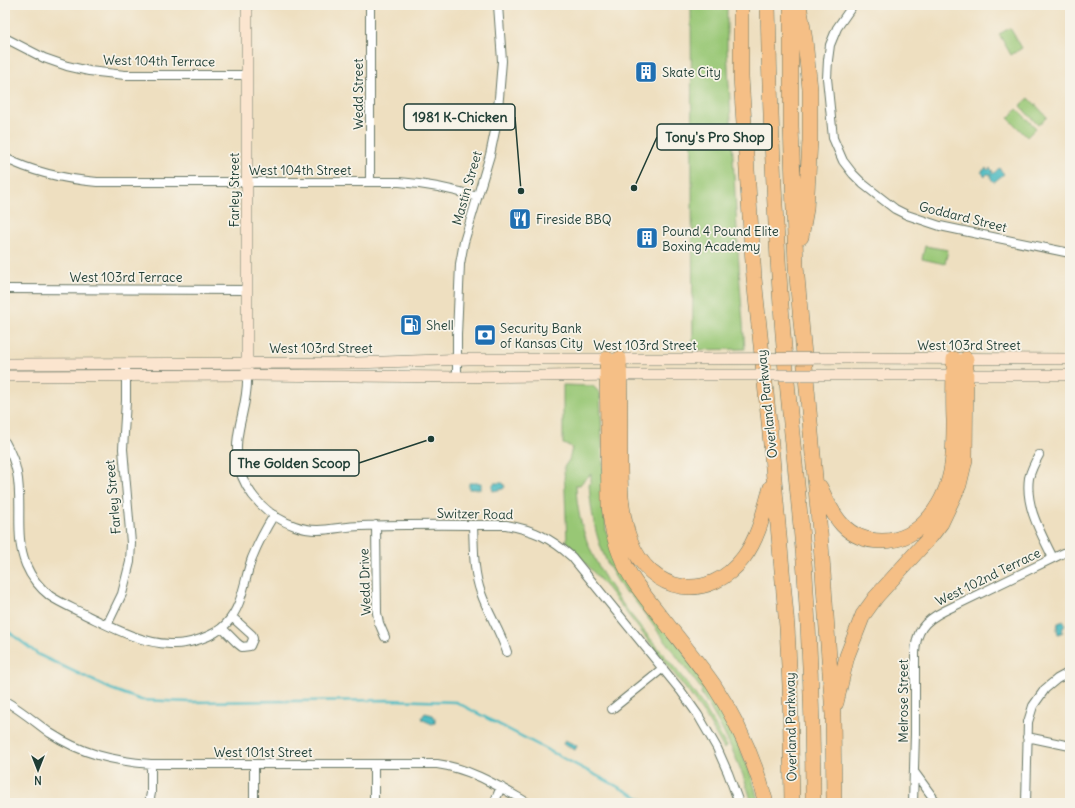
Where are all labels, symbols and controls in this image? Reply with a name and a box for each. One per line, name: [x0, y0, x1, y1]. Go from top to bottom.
street label: West 104th Terrace: [103, 52, 215, 70]
street label: Wedd Street: [350, 58, 367, 130]
building icon: Skate City: [633, 59, 659, 85]
place label: Skate City: [662, 64, 721, 81]
callout: 1981 K-Chicken: [404, 104, 515, 130]
text: 1981 K-Chicken: [412, 108, 508, 126]
callout: Tony's Pro Shop: [657, 124, 772, 150]
text: Tony's Pro Shop: [665, 128, 765, 146]
street label: Mastin Street: [448, 148, 486, 227]
street label: Farley Street: [226, 152, 243, 227]
street label: West 104th Street: [249, 162, 352, 179]
street label: Goddard Street: [917, 198, 1009, 236]
restaurant icon: Fireside BBQ: [507, 206, 533, 232]
place label: Fireside BBQ: [536, 211, 612, 228]
place label: Pound 4 Pound Elite Boxing Academy: [662, 223, 779, 255]
building icon: Pound 4 Pound Elite Boxing Academy: [634, 225, 660, 251]
street label: West 103rd Terrace: [70, 269, 182, 286]
fuel station icon: Shell: [398, 312, 424, 338]
place label: Shell: [426, 317, 454, 334]
place label: Security Bank of Kansas City: [500, 320, 583, 352]
bank icon: Security Bank of Kansas City: [472, 322, 498, 348]
street label: West 103rd Street: [593, 337, 697, 354]
street label: West 103rd Street: [917, 337, 1021, 354]
street label: West 103rd Street: [269, 340, 373, 357]
street label: Overland Parkway: [753, 349, 781, 459]
callout: The Golden Scoop: [230, 450, 359, 476]
text: The Golden Scoop: [237, 454, 351, 472]
street label: Farley Street: [101, 459, 125, 535]
street label: Switzer Road: [437, 505, 514, 523]
street label: West 102nd Terrace: [933, 544, 1043, 610]
street label: Wedd Drive: [355, 548, 375, 616]
street label: Melrose Street: [895, 659, 912, 743]
street label: Overland Parkway: [782, 672, 800, 782]
street label: West 101st Street: [214, 744, 313, 761]
north arrow: [18, 750, 58, 790]
text: N: [34, 773, 42, 787]

